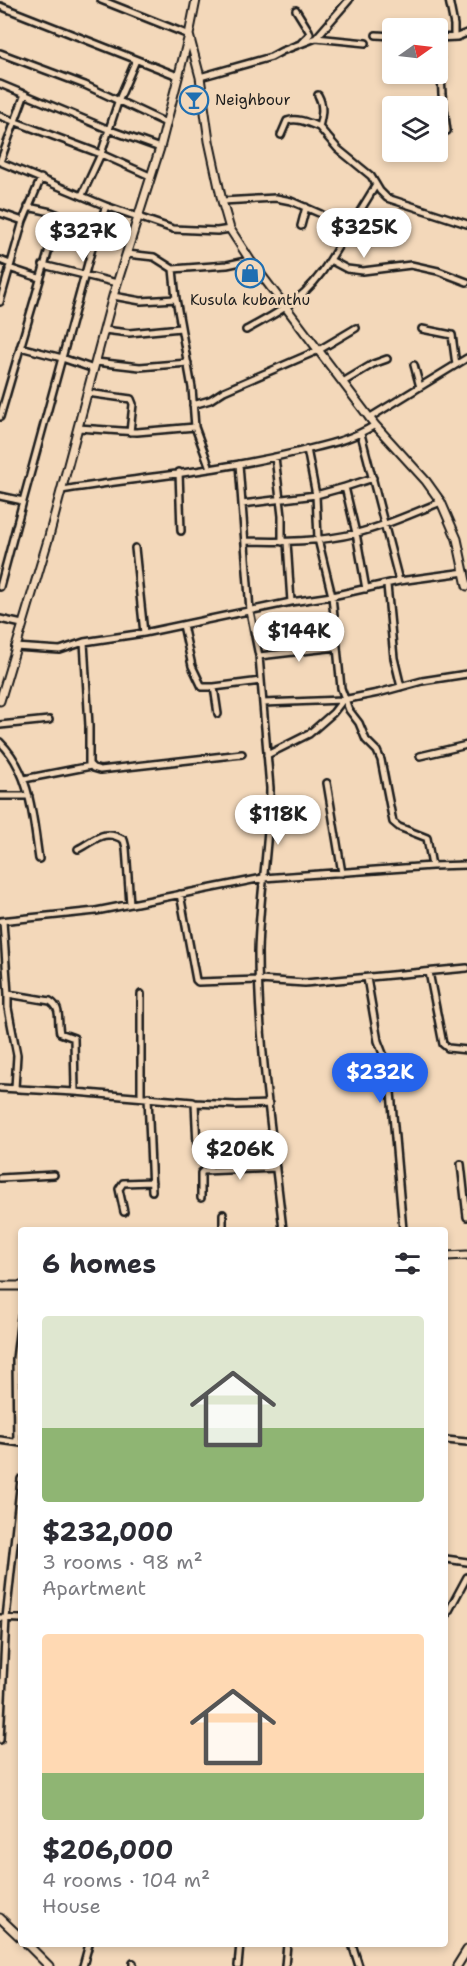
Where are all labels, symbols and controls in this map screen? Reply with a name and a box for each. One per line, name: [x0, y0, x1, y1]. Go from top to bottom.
north arrow: [382, 18, 448, 84]
map controls: [382, 18, 448, 162]
bar icon: Neighbour: [178, 84, 210, 116]
place label: Neighbour: [215, 90, 291, 110]
button: layers: [382, 96, 448, 162]
pin: $325K: [322, 208, 406, 259]
pin: $327K: [41, 212, 125, 263]
text: $325K: [331, 214, 397, 240]
text: $327K: [49, 218, 117, 244]
shop icon: Kusula kubanthu: [234, 257, 266, 289]
place label: Kusula kubanthu: [190, 290, 310, 310]
pin: $144K: [257, 612, 341, 663]
text: $144K: [267, 618, 331, 644]
pin: $118K: [236, 795, 320, 846]
text: $118K: [249, 801, 307, 827]
pin: $232K: [338, 1053, 422, 1104]
text: $232K: [346, 1059, 414, 1085]
pin: $206K: [198, 1130, 282, 1181]
text: $206K: [206, 1136, 274, 1162]
text: 6 homes: [42, 1246, 156, 1281]
icon: filters: [391, 1247, 424, 1280]
icon: home: [179, 1355, 287, 1463]
text: $232,000: [42, 1514, 173, 1549]
text: 3 rooms · 98 m²: [42, 1549, 203, 1575]
text: Apartment: [42, 1575, 146, 1601]
icon: home: [179, 1673, 287, 1781]
text: $206,000: [42, 1832, 174, 1867]
text: 4 rooms · 104 m²: [42, 1867, 210, 1893]
text: House: [42, 1893, 101, 1919]

